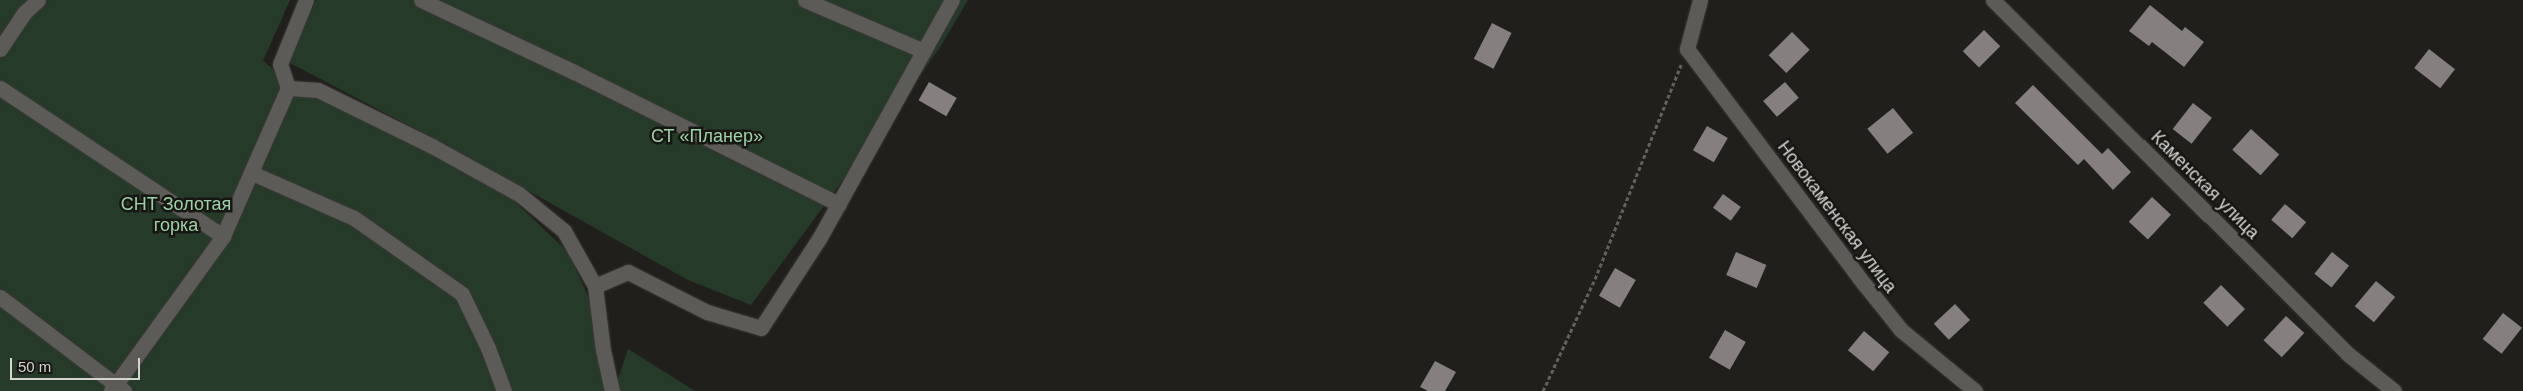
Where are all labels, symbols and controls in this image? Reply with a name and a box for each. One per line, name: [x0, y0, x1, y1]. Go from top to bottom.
park label: СТ «Планер»: [651, 125, 763, 147]
street label: Каменская улица: [2146, 126, 2264, 244]
street label: Новокаменская улица: [1773, 137, 1901, 297]
park label: СНТ Золотая горка: [121, 194, 231, 236]
scale bar: [12, 348, 142, 380]
text: 50 m: [18, 358, 51, 375]

